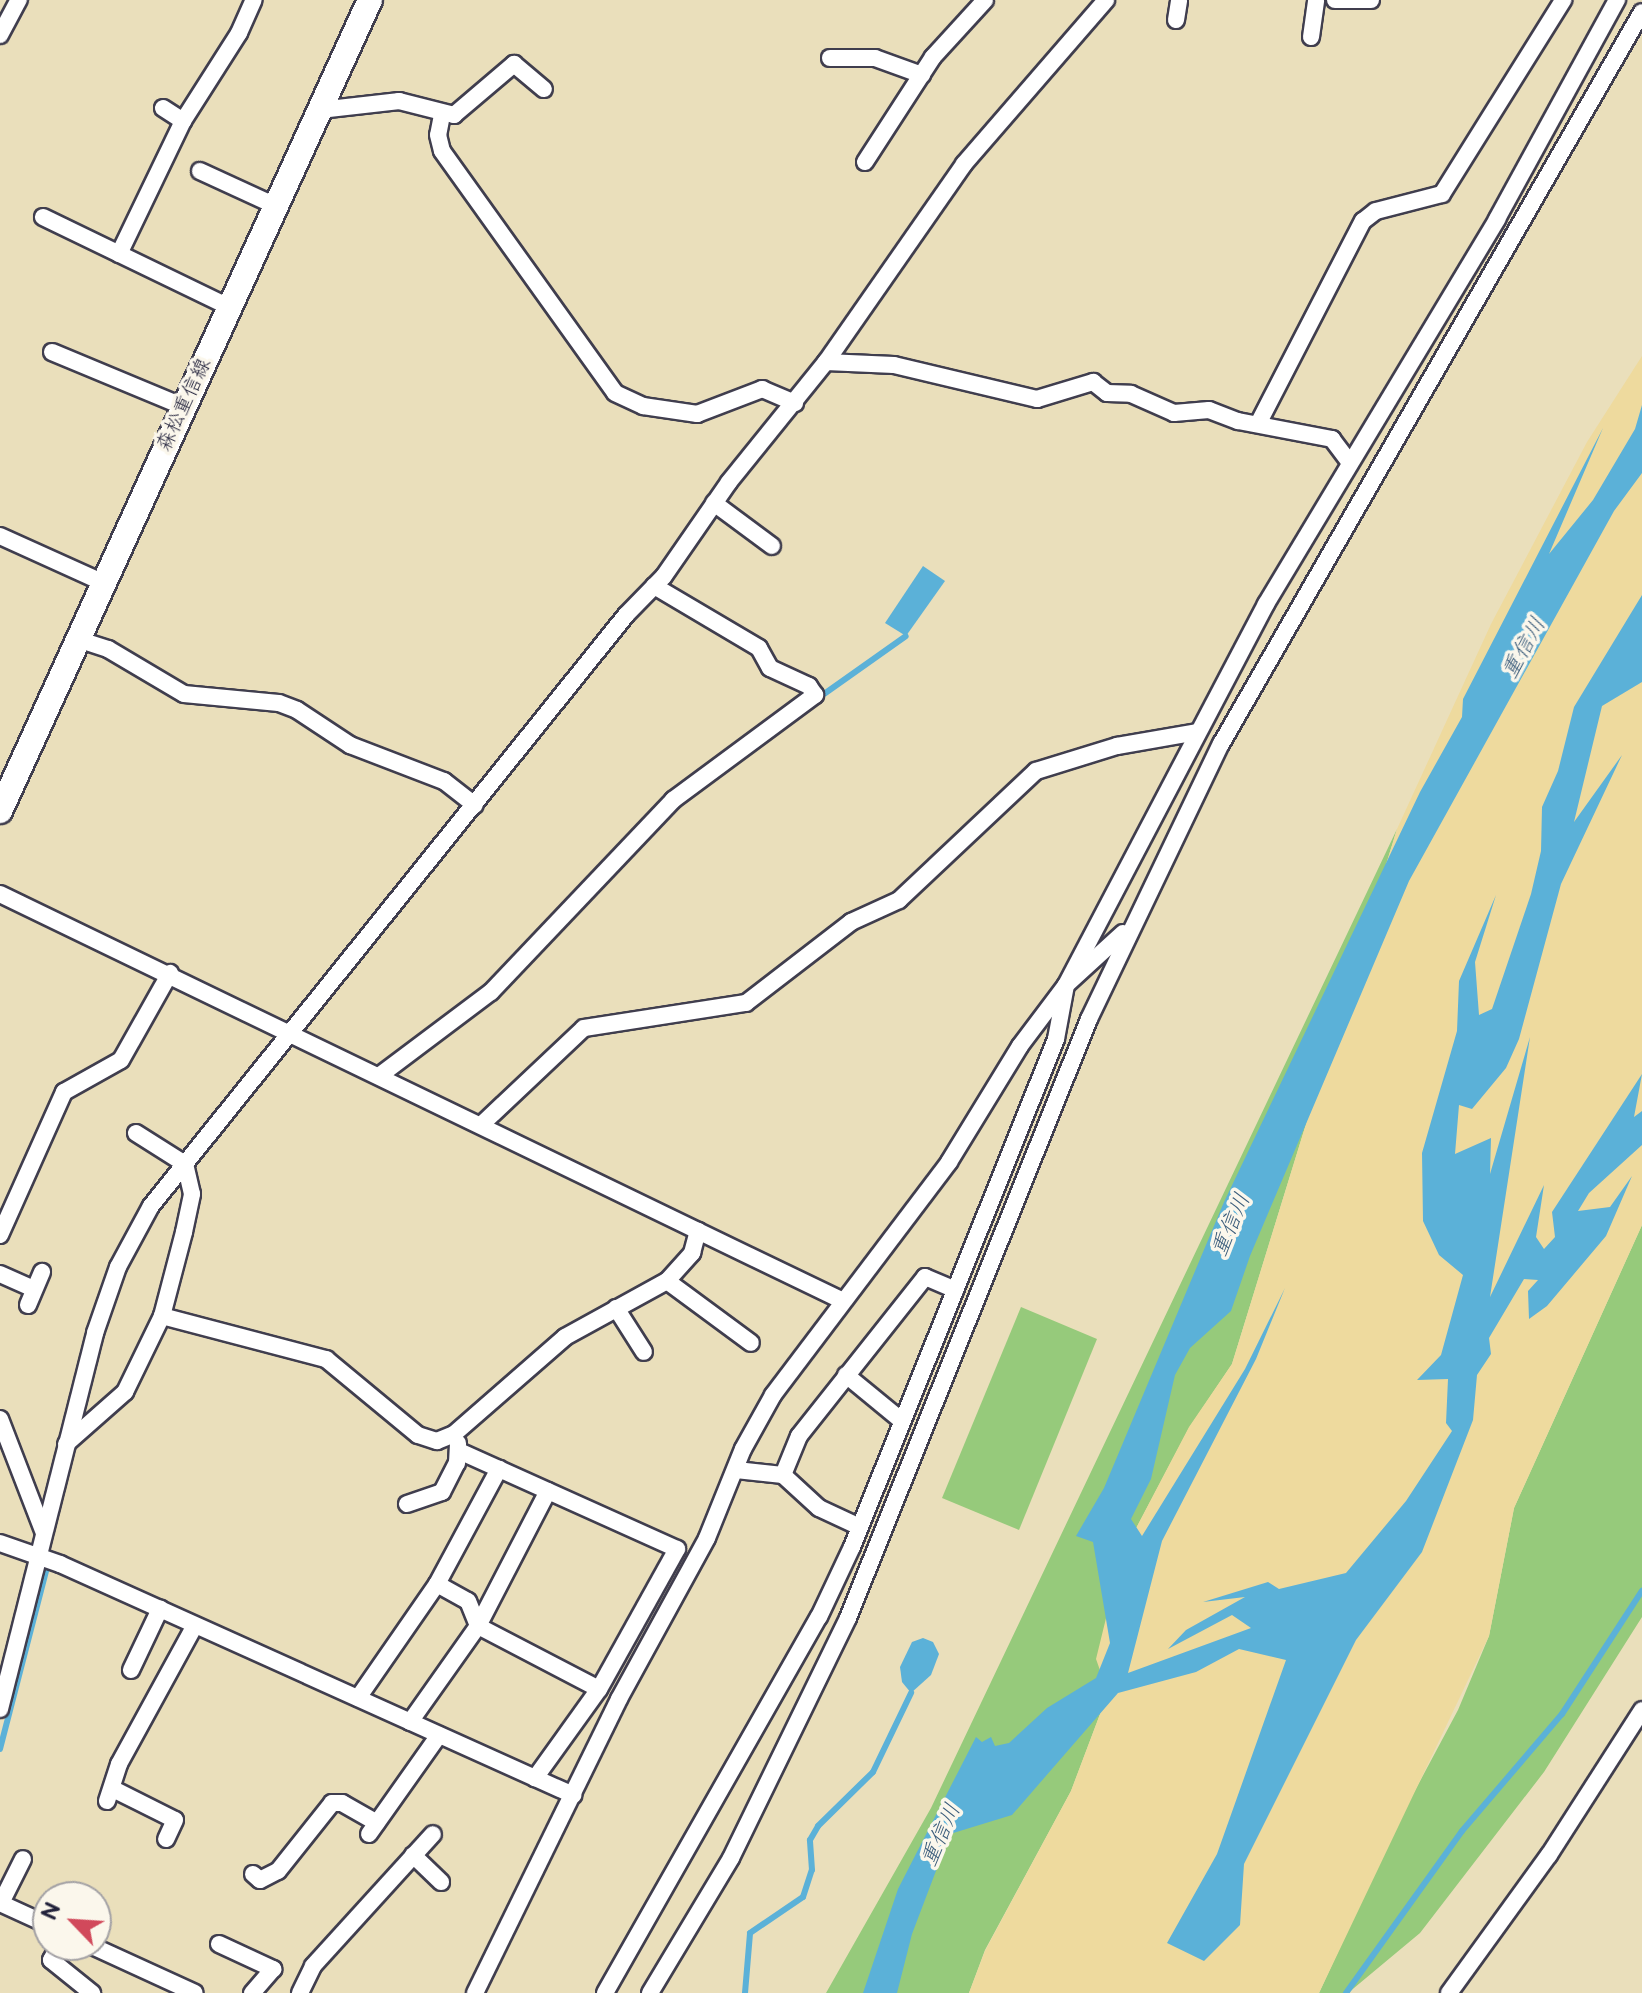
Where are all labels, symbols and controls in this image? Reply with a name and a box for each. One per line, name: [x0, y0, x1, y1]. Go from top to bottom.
street label: 森松重信線: [152, 355, 216, 455]
water label: 重信川: [1496, 613, 1552, 683]
water label: 重信川: [1206, 1189, 1256, 1261]
water label: 重信川: [916, 1799, 966, 1871]
north arrow: [32, 1881, 112, 1961]
text: N: [36, 1898, 67, 1925]

